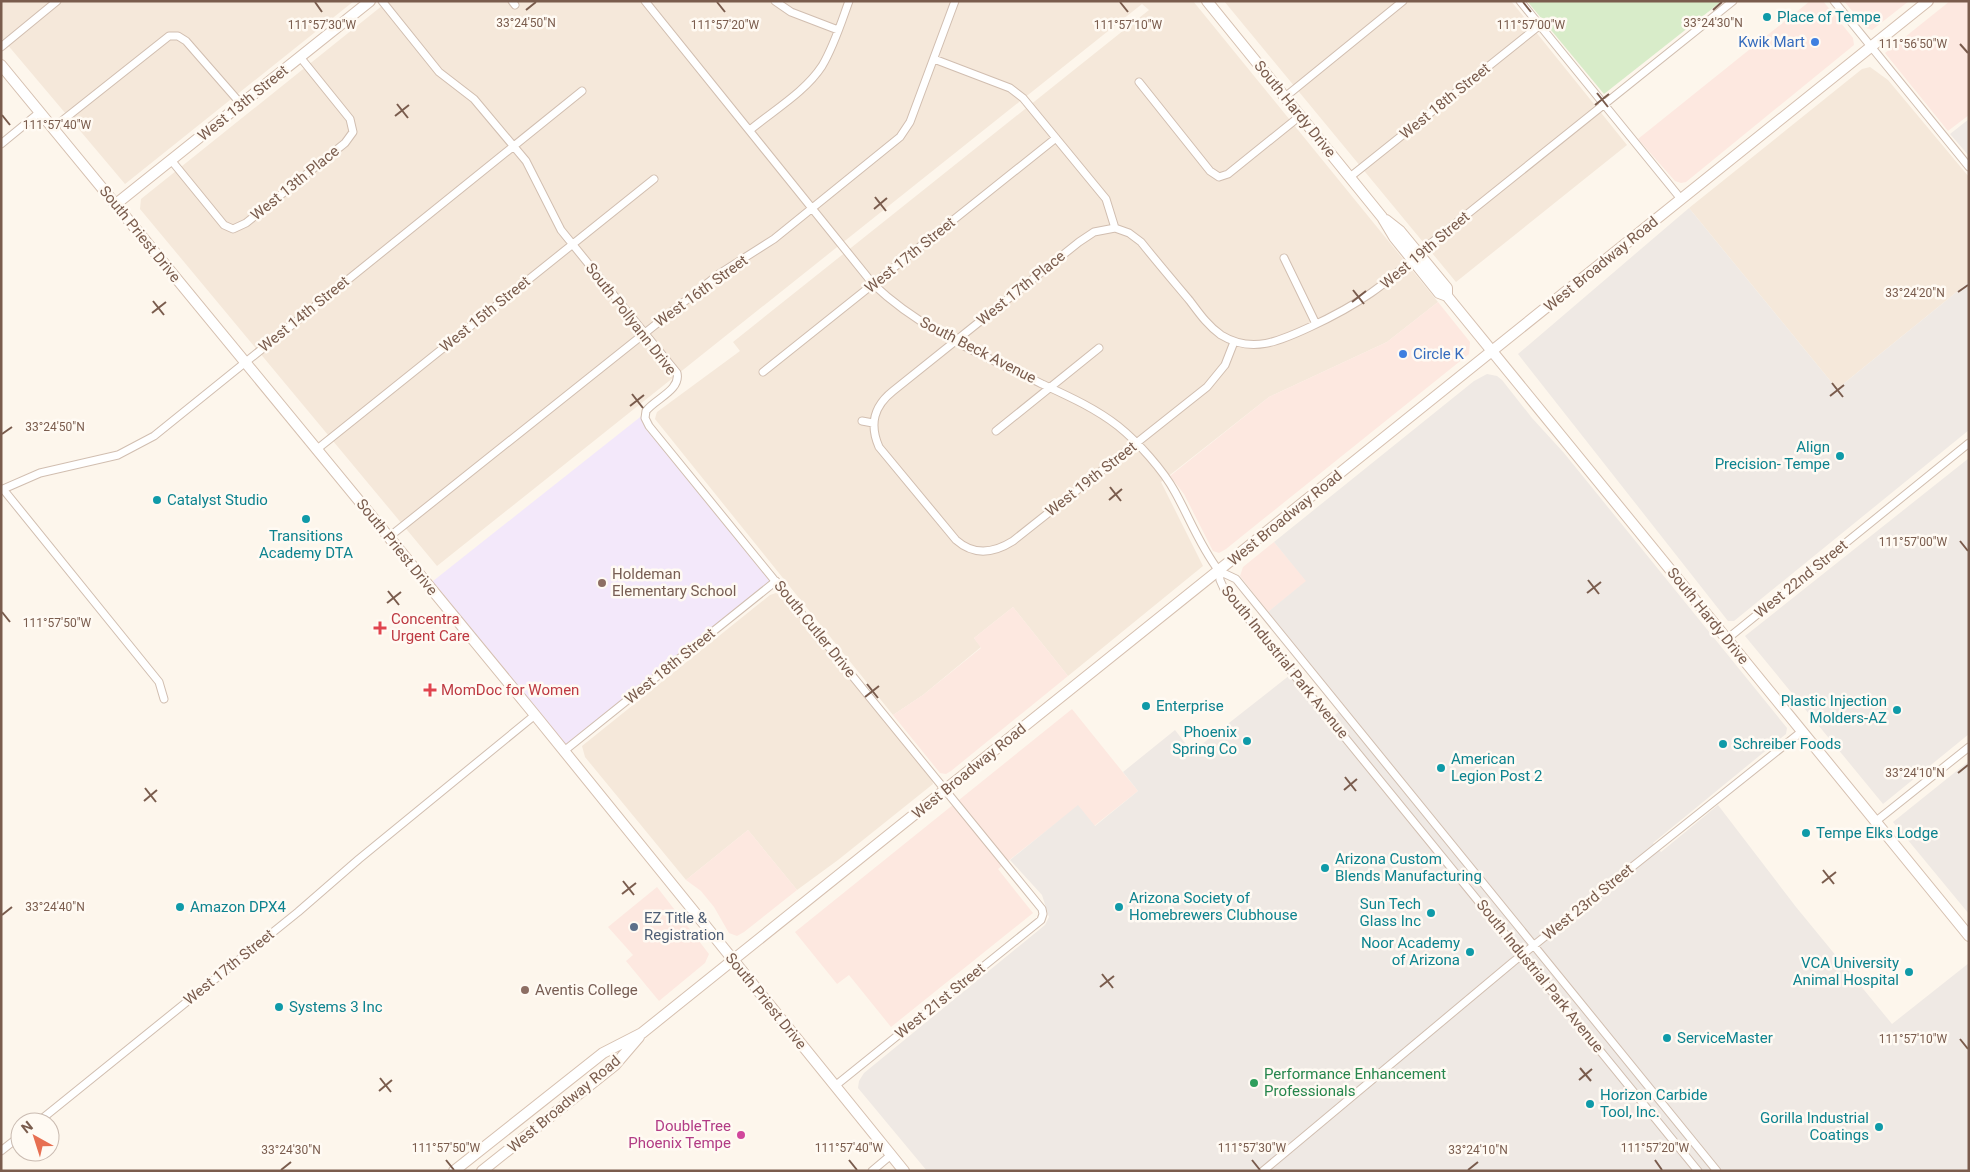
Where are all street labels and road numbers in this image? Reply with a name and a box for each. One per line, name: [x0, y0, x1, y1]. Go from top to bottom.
street label: South Hardy Drive: [1250, 57, 1340, 161]
street label: West 18th Street: [1396, 59, 1494, 143]
street label: West 13th Street: [194, 61, 292, 145]
street label: West 13th Place: [247, 142, 343, 224]
street label: South Priest Drive: [96, 182, 184, 286]
street label: West 19th Street: [1377, 207, 1473, 292]
street label: West 17th Street: [861, 213, 959, 297]
street label: West Broadway Road: [1540, 213, 1662, 315]
street label: West 17th Place: [973, 247, 1069, 329]
street label: West 16th Street: [651, 251, 751, 331]
street label: South Pollyann Drive: [582, 259, 680, 379]
street label: West 14th Street: [255, 272, 353, 356]
street label: West 15th Street: [436, 272, 534, 356]
street label: South Beck Avenue: [917, 313, 1039, 387]
street label: West 19th Street: [1042, 438, 1140, 520]
street label: West Broadway Road: [1224, 467, 1346, 569]
street label: South Priest Drive: [353, 495, 441, 599]
street label: West 22nd Street: [1751, 536, 1851, 622]
street label: South Hardy Drive: [1663, 564, 1753, 668]
street label: South Cutler Drive: [770, 577, 860, 681]
street label: South Industrial Park Avenue: [1218, 582, 1352, 742]
street label: West 18th Street: [621, 624, 719, 708]
street label: West Broadway Road: [908, 720, 1030, 822]
street label: West 23rd Street: [1539, 860, 1637, 944]
street label: South Industrial Park Avenue: [1473, 896, 1607, 1056]
street label: West 17th Street: [180, 925, 278, 1009]
street label: South Priest Drive: [722, 949, 810, 1053]
street label: West 21st Street: [892, 959, 989, 1043]
street label: West Broadway Road: [504, 1052, 624, 1156]

